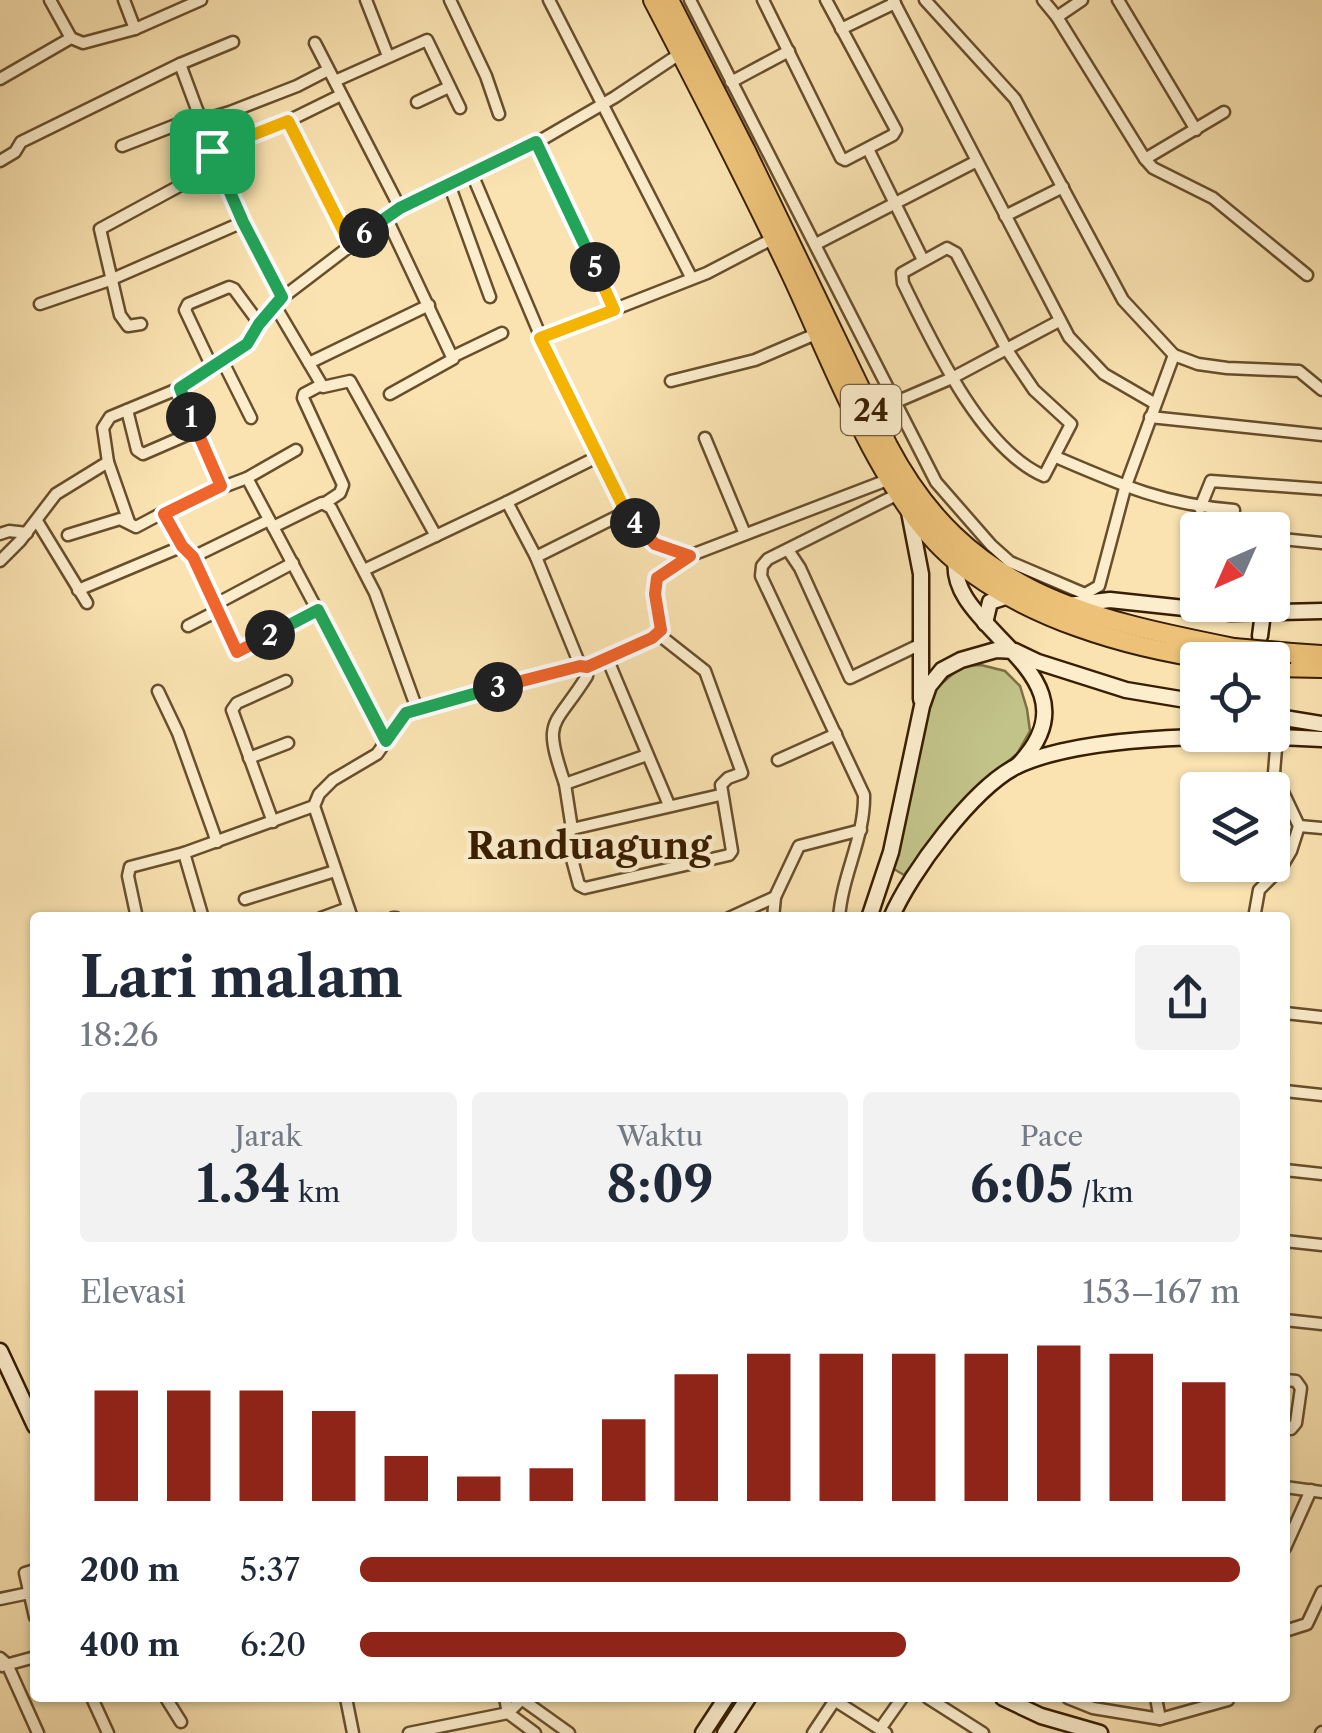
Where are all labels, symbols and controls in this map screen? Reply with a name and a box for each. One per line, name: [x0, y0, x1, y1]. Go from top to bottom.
pin: [170, 109, 255, 194]
icon: arrive: [185, 124, 240, 179]
pin: 6: [339, 208, 389, 258]
text: 6: [356, 216, 372, 250]
pin: 5: [570, 242, 620, 292]
text: 5: [587, 250, 603, 284]
road number: 24: [841, 385, 901, 435]
pin: 1: [166, 392, 216, 442]
text: 1: [185, 400, 197, 434]
pin: 4: [610, 498, 660, 548]
text: 4: [627, 506, 643, 540]
north arrow: [1180, 512, 1290, 622]
map controls: [1180, 512, 1290, 882]
pin: 2: [245, 610, 295, 660]
text: 2: [262, 618, 278, 652]
button: locate: [1180, 642, 1290, 752]
pin: 3: [473, 662, 523, 712]
text: 3: [490, 670, 506, 704]
button: layers: [1180, 772, 1290, 882]
district label: Randuagung: [466, 822, 713, 869]
text: Lari malam: [80, 944, 403, 1011]
button: share: [1135, 945, 1240, 1050]
text: 18:26: [80, 1015, 159, 1054]
text: Jarak: [235, 1119, 302, 1153]
text: Waktu: [617, 1119, 703, 1153]
text: Pace: [1020, 1119, 1083, 1153]
text: 1.34: [196, 1153, 291, 1215]
text: 8:09: [606, 1153, 714, 1215]
text: 6:05: [970, 1153, 1074, 1215]
text: km: [291, 1175, 340, 1209]
text: /km: [1074, 1175, 1134, 1209]
text: Elevasi: [80, 1272, 186, 1311]
text: 153–167 m: [1082, 1272, 1240, 1311]
text: 200 m: [80, 1550, 180, 1589]
text: 5:37: [240, 1550, 300, 1589]
text: 400 m: [80, 1625, 180, 1664]
text: 6:20: [240, 1625, 306, 1664]

